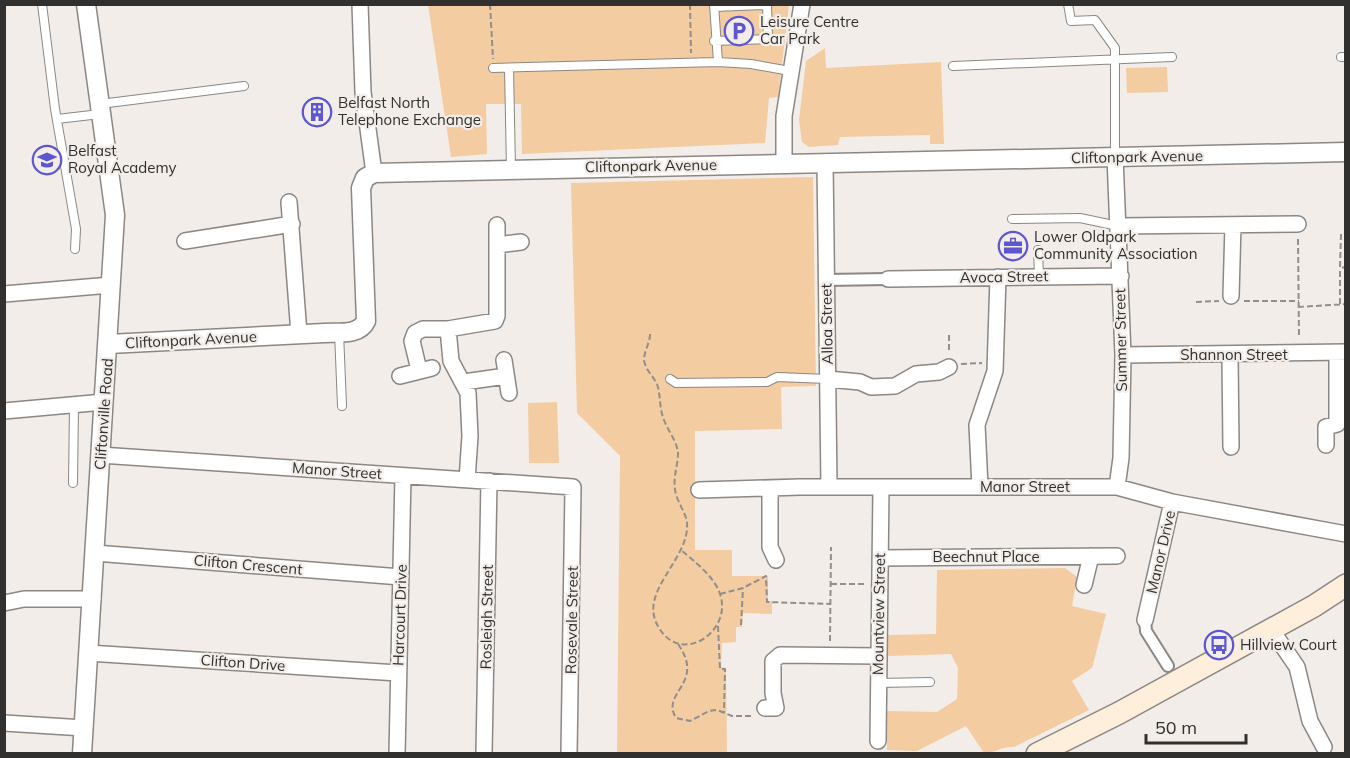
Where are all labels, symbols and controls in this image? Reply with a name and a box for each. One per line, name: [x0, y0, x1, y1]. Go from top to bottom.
place label: Leisure Centre Car Park: [760, 12, 859, 48]
parking icon: Leisure Centre Car Park: [723, 15, 755, 47]
place label: Belfast North Telephone Exchange: [338, 93, 481, 129]
building icon: Belfast North Telephone Exchange: [301, 96, 333, 128]
place label: Belfast Royal Academy: [68, 141, 177, 177]
school or university icon: Belfast Royal Academy: [31, 144, 63, 176]
street label: Cliftonpark Avenue: [1071, 146, 1203, 167]
street label: Cliftonpark Avenue: [585, 155, 717, 176]
place label: Lower Oldpark Community Association: [1034, 227, 1197, 263]
office icon: Lower Oldpark Community Association: [997, 230, 1029, 262]
street label: Avoca Street: [959, 266, 1049, 287]
street label: Alloa Street: [816, 283, 837, 365]
street label: Summer Street: [1110, 288, 1131, 392]
street label: Cliftonpark Avenue: [125, 327, 257, 352]
street label: Shannon Street: [1180, 345, 1288, 364]
street label: Cliftonville Road: [90, 357, 117, 471]
street label: Manor Street: [291, 458, 383, 483]
street label: Manor Street: [980, 477, 1070, 496]
street label: Manor Drive: [1142, 508, 1179, 595]
street label: Beechnut Place: [932, 547, 1040, 566]
street label: Clifton Crescent: [193, 550, 303, 579]
street label: Mountview Street: [868, 553, 889, 675]
street label: Harcourt Drive: [388, 564, 411, 666]
street label: Rosleigh Street: [476, 564, 497, 670]
street label: Rosevale Street: [561, 566, 582, 674]
bus stop icon: Hillview Court: [1203, 629, 1235, 661]
place label: Hillview Court: [1240, 635, 1337, 654]
street label: Clifton Drive: [200, 650, 286, 675]
scale bar: [1146, 707, 1246, 745]
text: 50 m: [1155, 716, 1197, 739]

